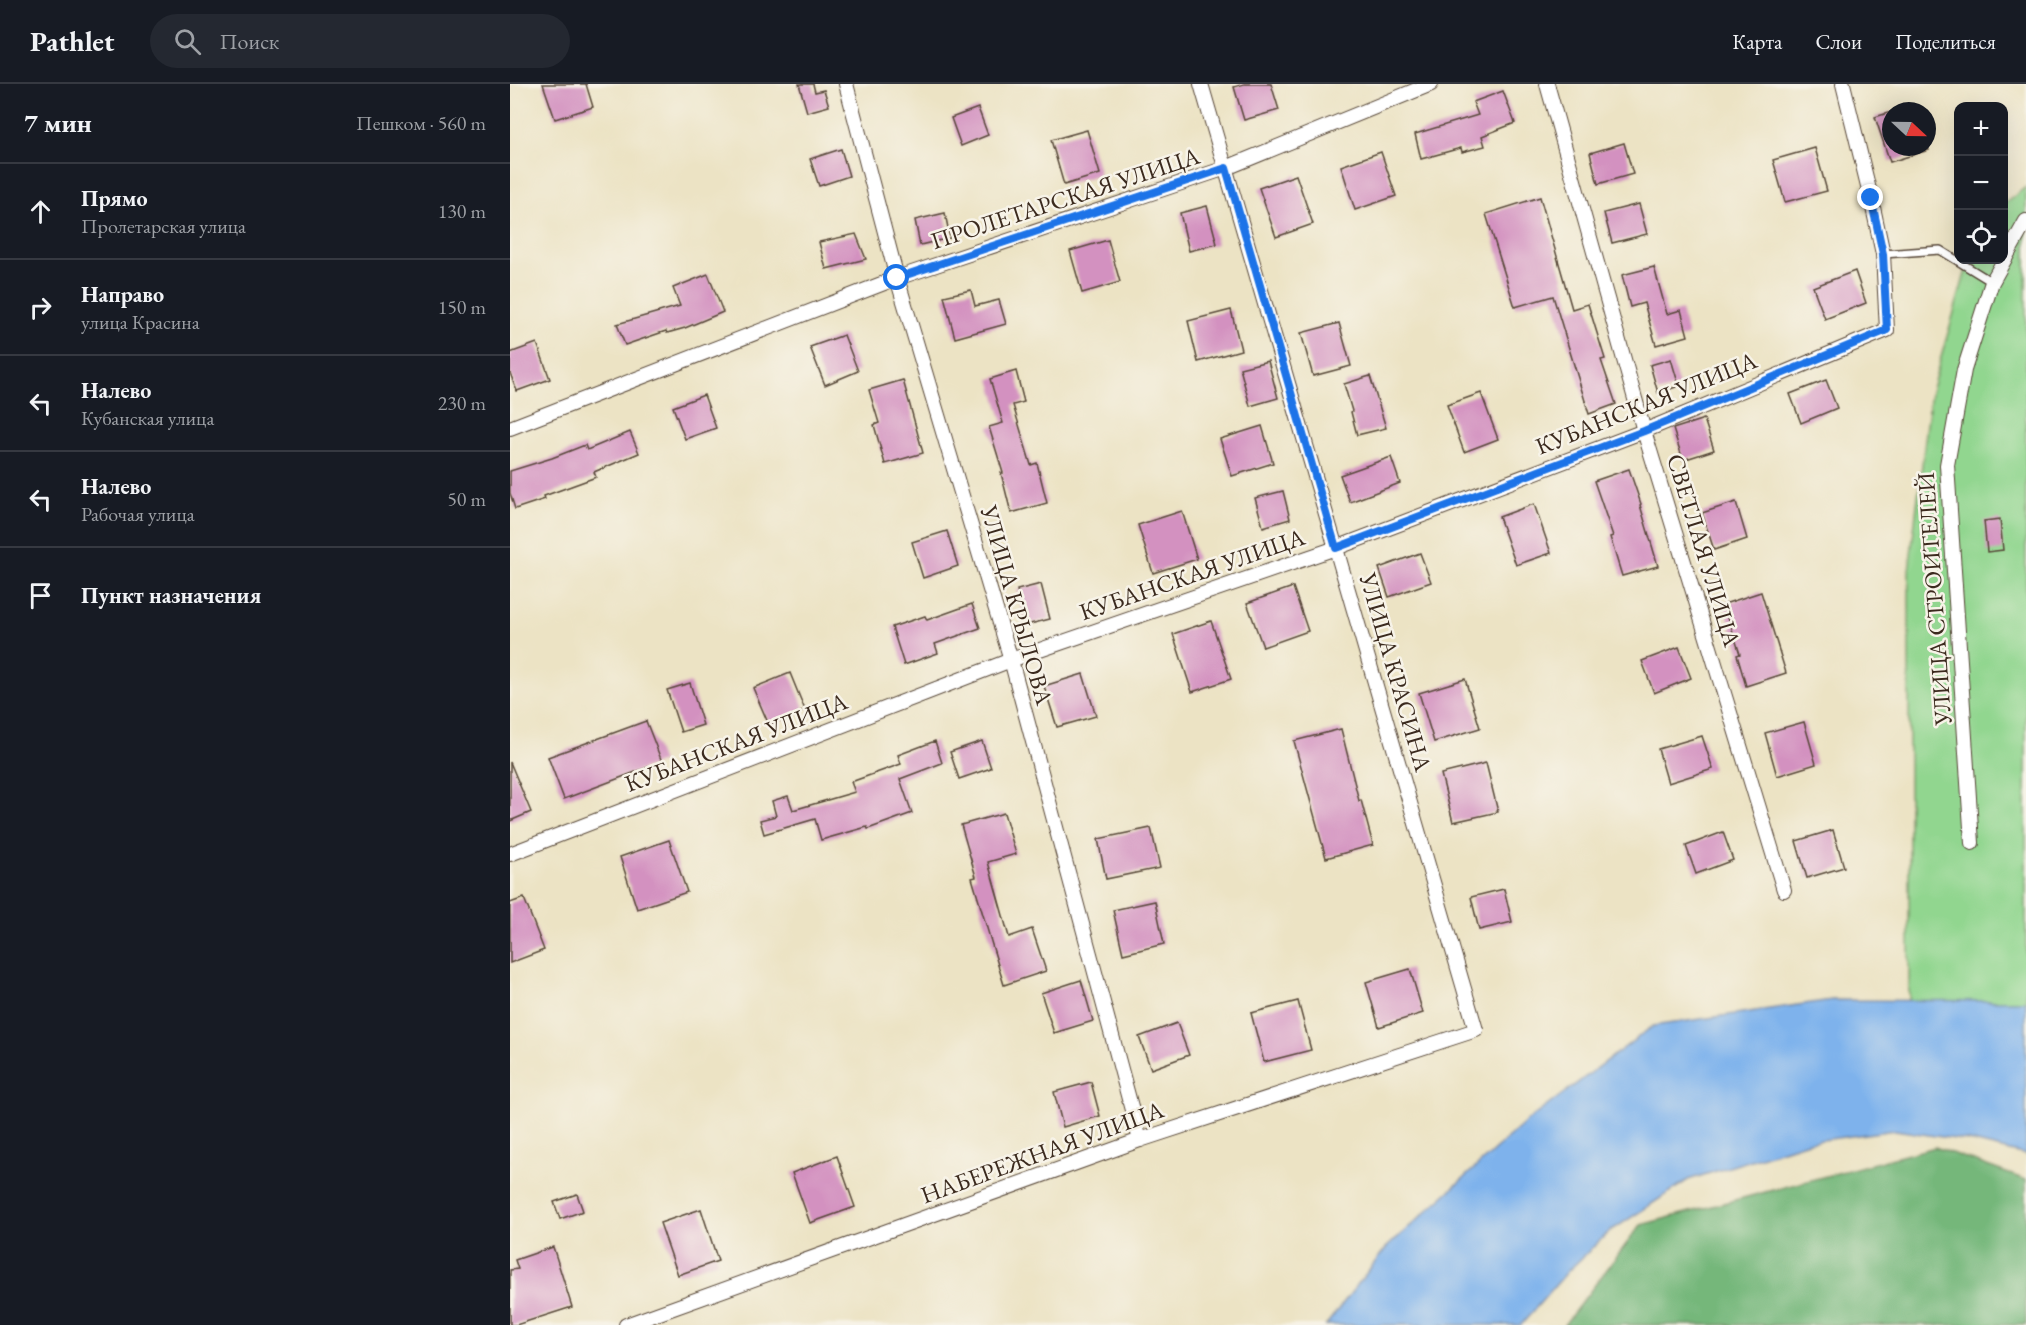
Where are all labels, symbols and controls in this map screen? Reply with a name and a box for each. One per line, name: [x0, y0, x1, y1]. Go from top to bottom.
search box: [150, 14, 570, 68]
text: Pathlet: [30, 23, 114, 59]
icon: search: [171, 25, 204, 58]
text: Поиск: [219, 27, 279, 56]
text: Карта: [1732, 28, 1782, 55]
text: Слои: [1815, 28, 1862, 55]
text: Поделиться: [1895, 28, 1996, 55]
north arrow: [1882, 102, 1936, 156]
map controls: [1954, 102, 2008, 264]
button: +: [1954, 102, 2008, 156]
text: 7 мин: [24, 106, 92, 140]
text: Пешком · 560 m: [356, 110, 486, 136]
street label: ПРОЛЕТАРСКАЯ УЛИЦА: [927, 140, 1204, 256]
button: −: [1954, 156, 2008, 210]
text: Прямо: [81, 184, 148, 213]
route end: [1857, 184, 1883, 210]
icon: ahead: [24, 195, 57, 228]
text: 130 m: [438, 198, 486, 224]
button: locate: [1954, 210, 2008, 264]
text: Пролетарская улица: [81, 213, 246, 239]
route start: [883, 264, 909, 290]
text: Направо: [81, 280, 164, 309]
icon: right: [24, 291, 57, 324]
text: 150 m: [438, 294, 486, 320]
text: улица Красина: [81, 309, 200, 335]
street label: КУБАНСКАЯ УЛИЦА: [1531, 344, 1762, 462]
text: Налево: [81, 376, 151, 405]
icon: left: [24, 387, 57, 420]
text: 230 m: [438, 390, 486, 416]
text: Кубанская улица: [81, 405, 214, 431]
street label: СВЕТЛАЯ УЛИЦА: [1660, 450, 1748, 650]
text: Налево: [81, 472, 151, 501]
street label: УЛИЦА СТРОИТЕЛЕЙ: [1910, 472, 1958, 727]
icon: left: [24, 483, 57, 516]
text: 50 m: [447, 486, 486, 512]
text: Рабочая улица: [81, 501, 195, 527]
street label: УЛИЦА КРЫЛОВА: [973, 501, 1060, 709]
street label: КУБАНСКАЯ УЛИЦА: [1075, 521, 1309, 627]
street label: УЛИЦА КРАСИНА: [1353, 568, 1439, 775]
icon: arrive: [24, 579, 57, 612]
text: Пункт назначения: [81, 581, 261, 610]
street label: КУБАНСКАЯ УЛИЦА: [620, 685, 852, 799]
street label: НАБЕРЕЖНАЯ УЛИЦА: [916, 1093, 1168, 1210]

